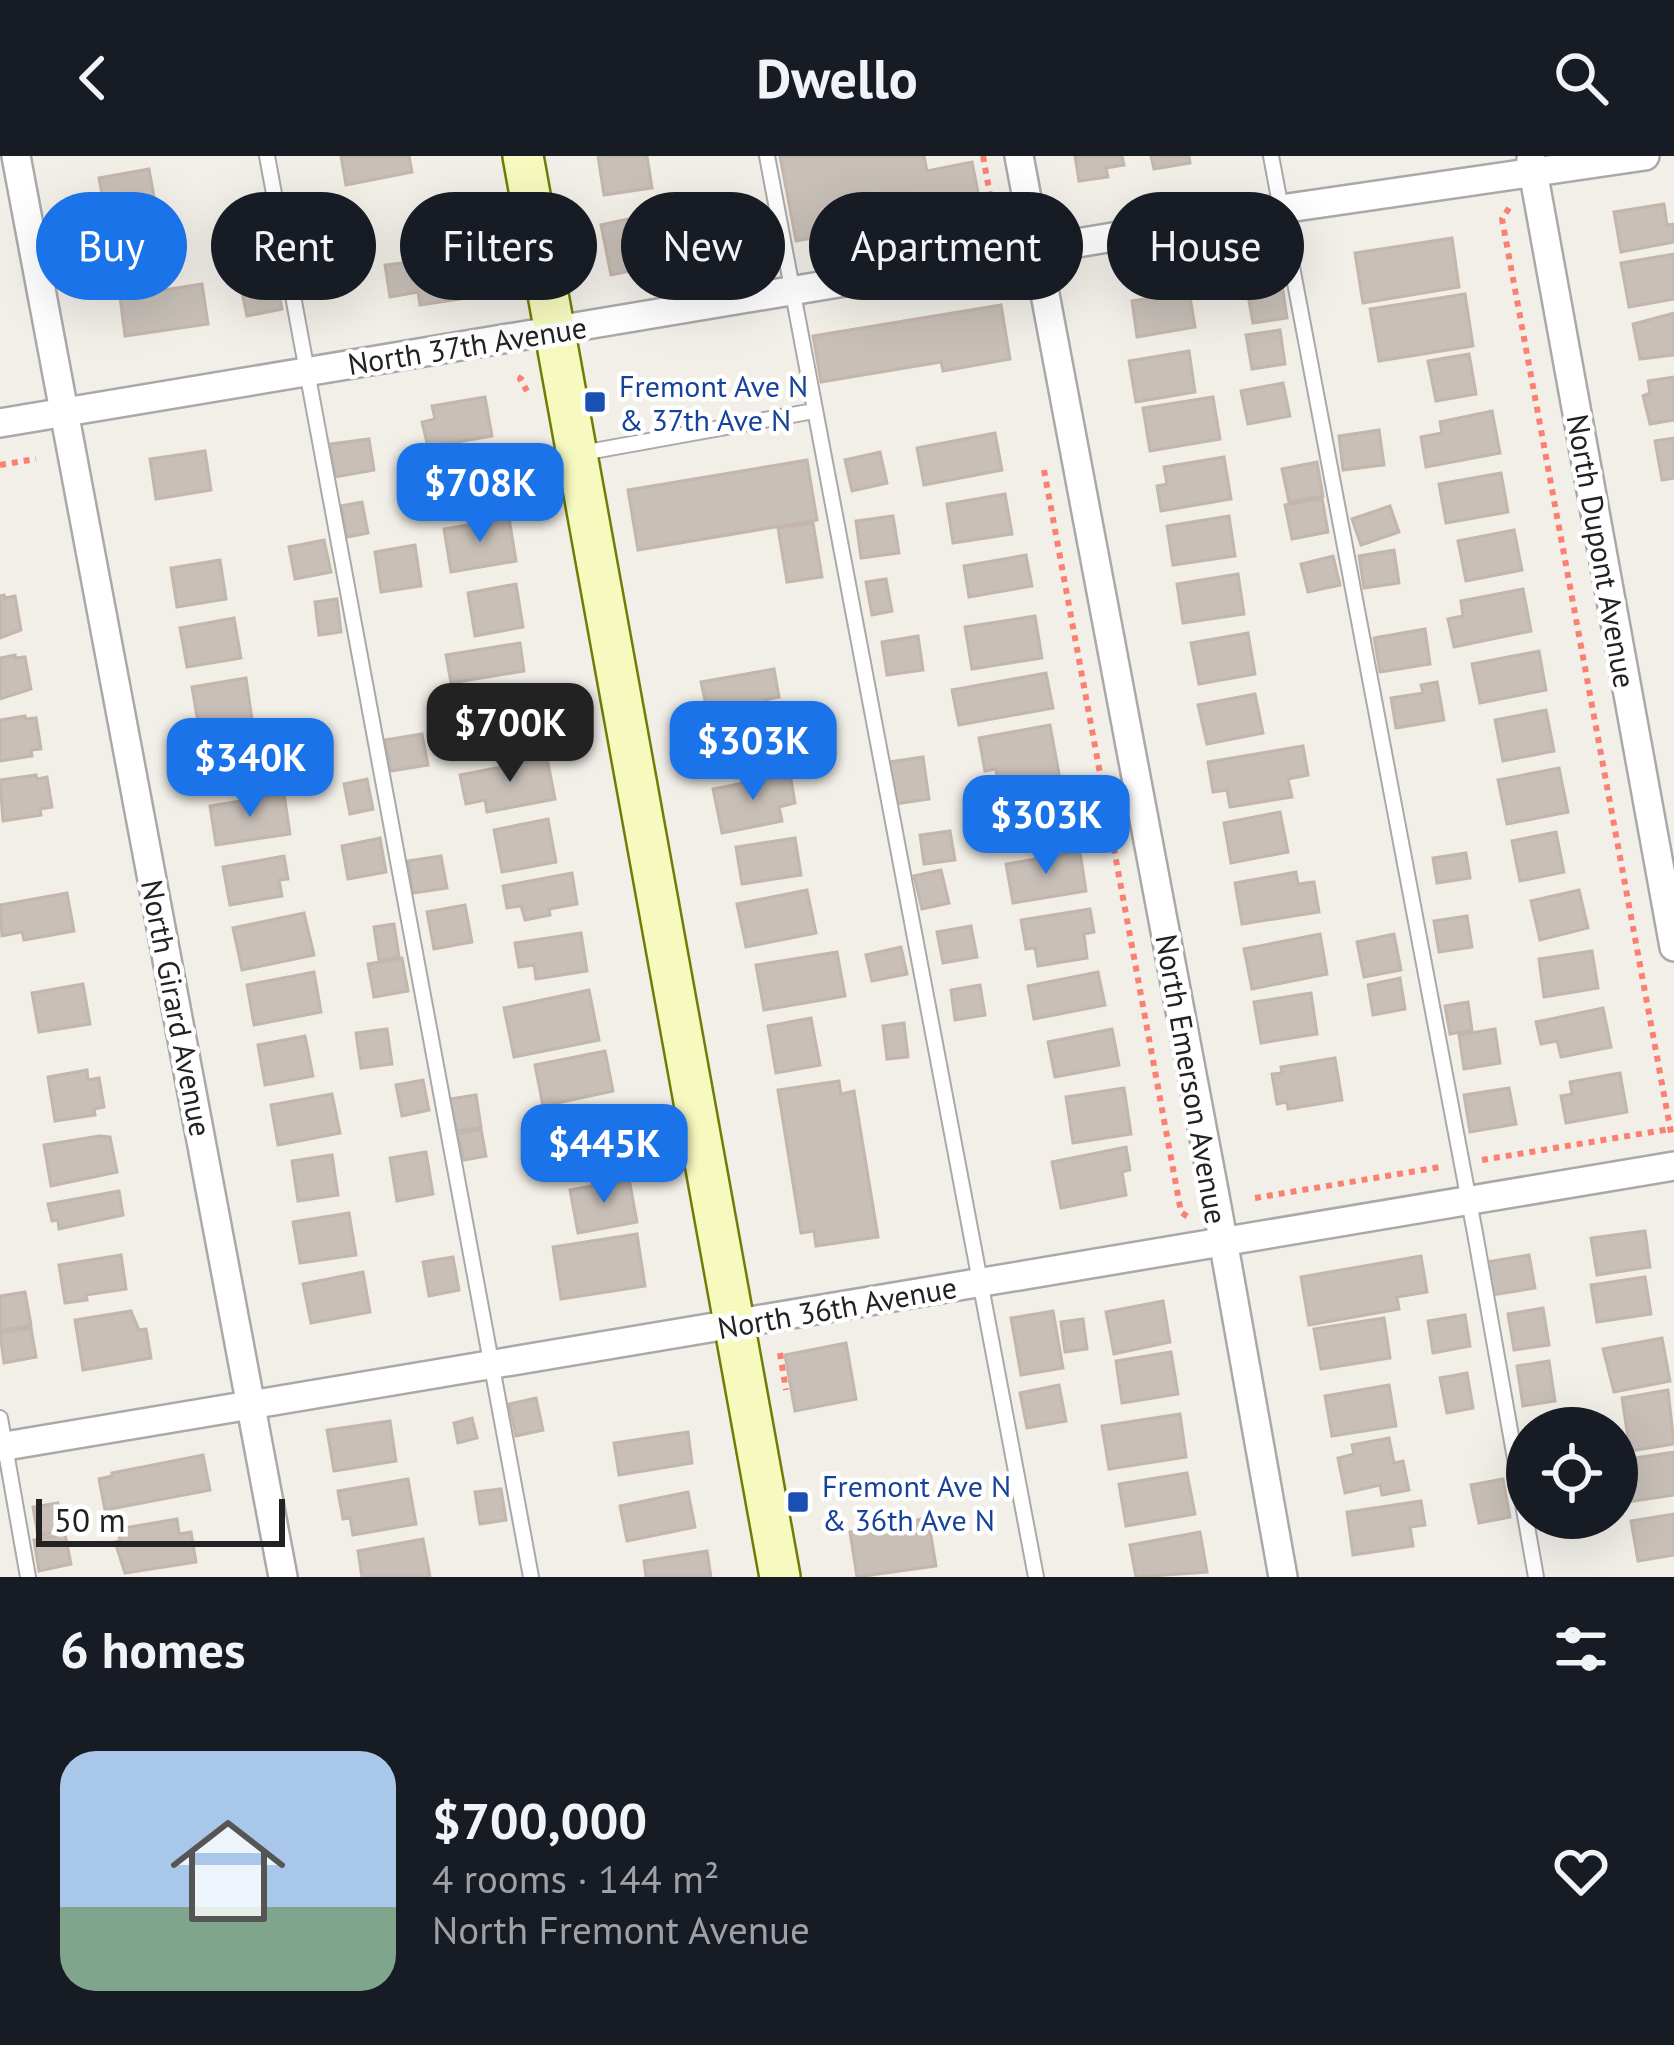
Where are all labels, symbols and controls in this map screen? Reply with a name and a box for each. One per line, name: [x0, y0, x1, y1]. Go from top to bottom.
text: Dwello: [756, 43, 918, 113]
icon: back: [60, 45, 126, 111]
icon: search: [1548, 45, 1614, 111]
chip: Buy: [36, 192, 187, 300]
chip: Rent: [211, 192, 376, 300]
chip: Filters: [400, 192, 597, 300]
chip: New: [621, 192, 785, 300]
chip: Apartment: [809, 192, 1083, 300]
chip: House: [1107, 192, 1304, 300]
street label: North 37th Avenue: [345, 307, 589, 383]
place label: Fremont Ave N & 37th Ave N: [619, 366, 808, 439]
marker: Fremont Ave N & 37th Ave N: [582, 389, 608, 415]
street label: North Dupont Avenue: [1559, 411, 1645, 691]
pin: $708K: [396, 443, 564, 545]
text: $708K: [424, 456, 536, 507]
pin: $700K: [426, 683, 594, 785]
text: $700K: [454, 696, 566, 747]
pin: $303K: [669, 701, 837, 803]
text: $303K: [697, 714, 809, 765]
pin: $340K: [166, 718, 334, 820]
text: $340K: [194, 731, 306, 782]
pin: $303K: [962, 775, 1130, 877]
text: $303K: [990, 788, 1102, 839]
street label: North Girard Avenue: [133, 876, 221, 1140]
street label: North Emerson Avenue: [1147, 931, 1237, 1227]
pin: $445K: [520, 1104, 688, 1206]
text: $445K: [548, 1117, 660, 1168]
street label: North 36th Avenue: [714, 1267, 960, 1347]
map controls: [1506, 1407, 1638, 1539]
button: locate: [1506, 1407, 1638, 1539]
place label: Fremont Ave N & 36th Ave N: [822, 1466, 1011, 1539]
marker: Fremont Ave N & 36th Ave N: [785, 1489, 811, 1515]
scale bar: [36, 1493, 285, 1546]
text: 50 m: [54, 1498, 126, 1541]
text: 6 homes: [60, 1616, 246, 1682]
icon: filters: [1548, 1616, 1614, 1682]
text: $700,000: [432, 1787, 647, 1853]
icon: home: [156, 1799, 300, 1943]
icon: heart: [1548, 1838, 1614, 1904]
text: 4 rooms · 144 m²: [432, 1853, 719, 1904]
text: North Fremont Avenue: [432, 1904, 810, 1955]

